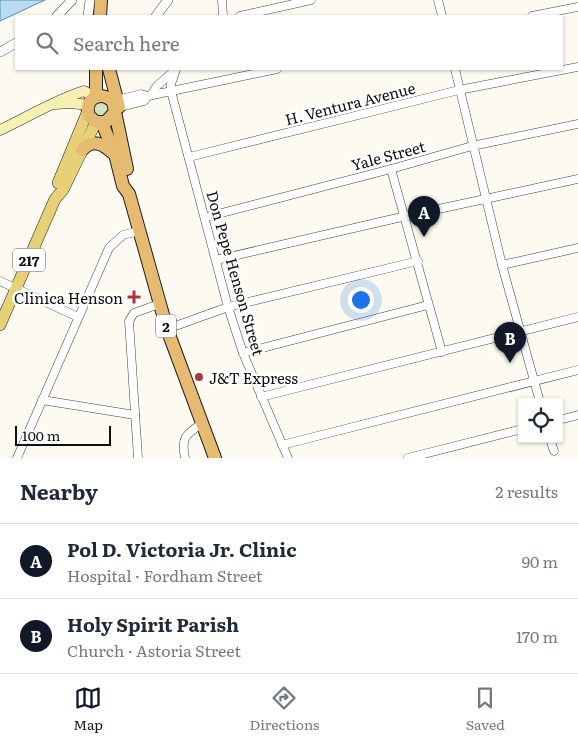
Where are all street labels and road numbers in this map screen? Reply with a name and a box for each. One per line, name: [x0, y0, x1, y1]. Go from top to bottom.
street label: H. Ventura Avenue: [282, 76, 418, 130]
street label: Yale Street: [348, 134, 428, 176]
street label: Don Pepe Henson Street: [201, 188, 271, 358]
road number: 217: [13, 248, 45, 272]
road number: 2: [156, 314, 176, 338]

